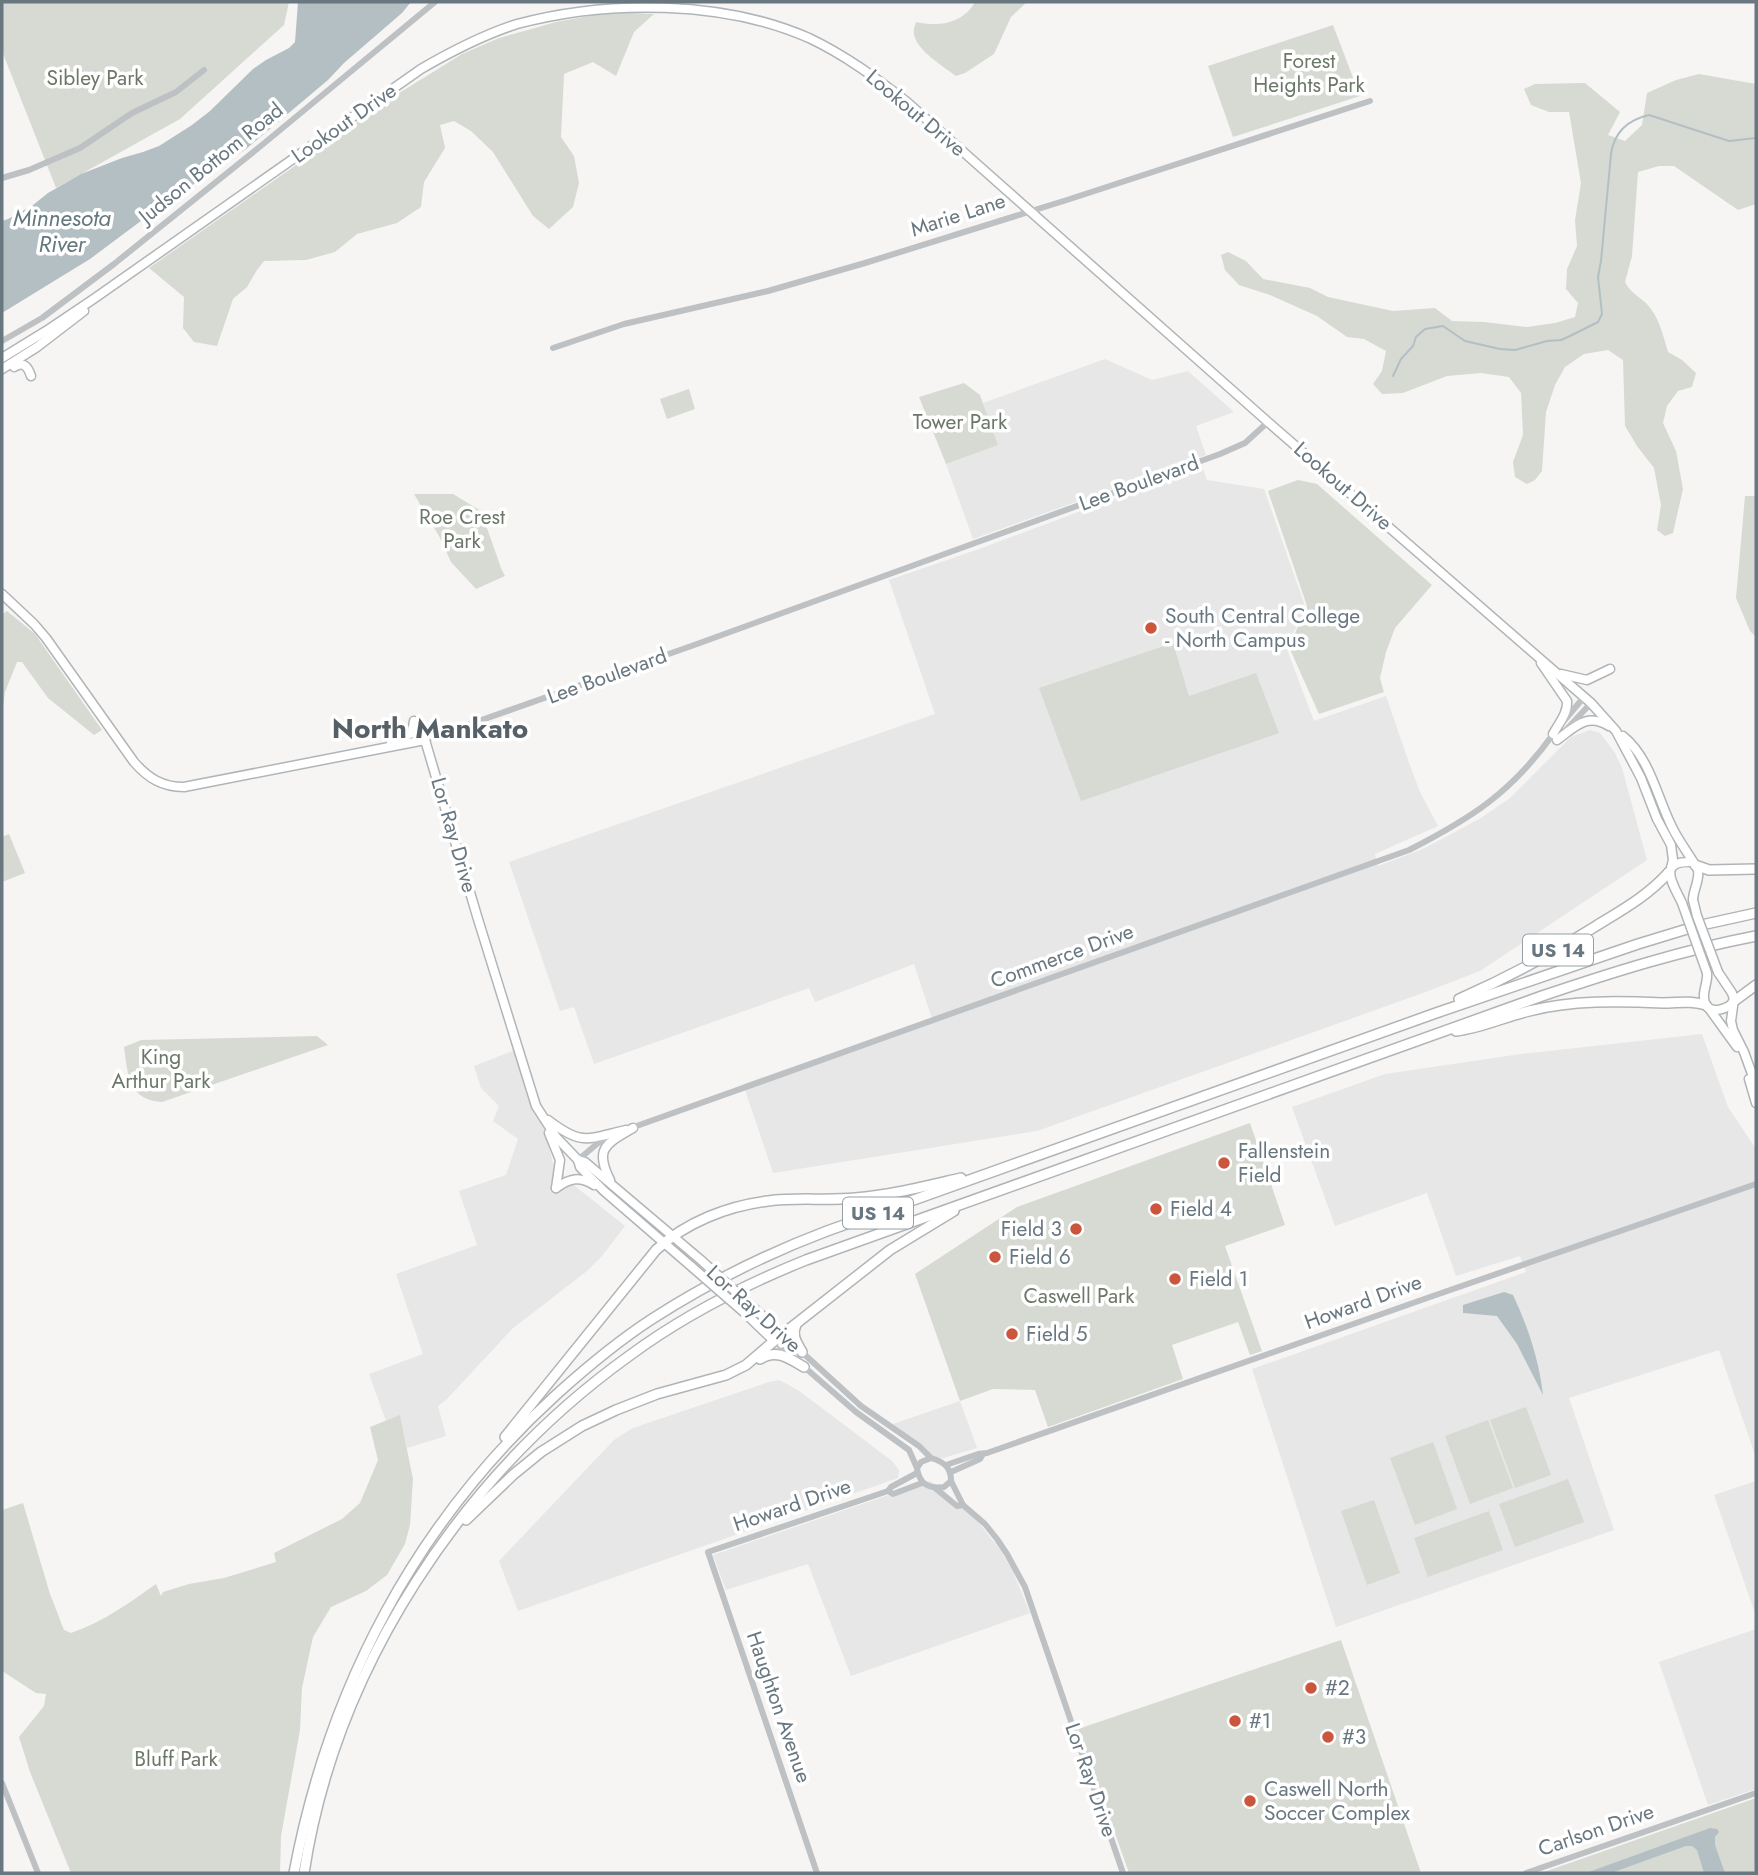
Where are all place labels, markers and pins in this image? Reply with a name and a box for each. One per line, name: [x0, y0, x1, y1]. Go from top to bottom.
place label: South Central College - North Campus: [1165, 601, 1360, 655]
marker: South Central College - North Campus: [1143, 620, 1159, 636]
place label: Fallenstein Field: [1238, 1136, 1330, 1190]
marker: Fallenstein Field: [1216, 1155, 1232, 1171]
place label: Field 4: [1170, 1194, 1232, 1224]
marker: Field 4: [1148, 1201, 1164, 1217]
place label: Field 3: [1001, 1214, 1062, 1244]
marker: Field 3: [1068, 1221, 1084, 1237]
place label: Field 6: [1009, 1242, 1071, 1272]
marker: Field 6: [987, 1249, 1003, 1265]
place label: Field 1: [1189, 1264, 1248, 1294]
marker: Field 1: [1167, 1271, 1183, 1287]
place label: Field 5: [1026, 1319, 1088, 1349]
marker: Field 5: [1004, 1326, 1020, 1342]
place label: #2: [1325, 1673, 1350, 1703]
marker: #2: [1303, 1680, 1319, 1696]
place label: #1: [1249, 1706, 1271, 1736]
marker: #1: [1227, 1713, 1243, 1729]
place label: #3: [1342, 1722, 1366, 1752]
marker: #3: [1320, 1729, 1336, 1745]
place label: Caswell North Soccer Complex: [1264, 1774, 1410, 1828]
marker: Caswell North Soccer Complex: [1242, 1793, 1258, 1809]

